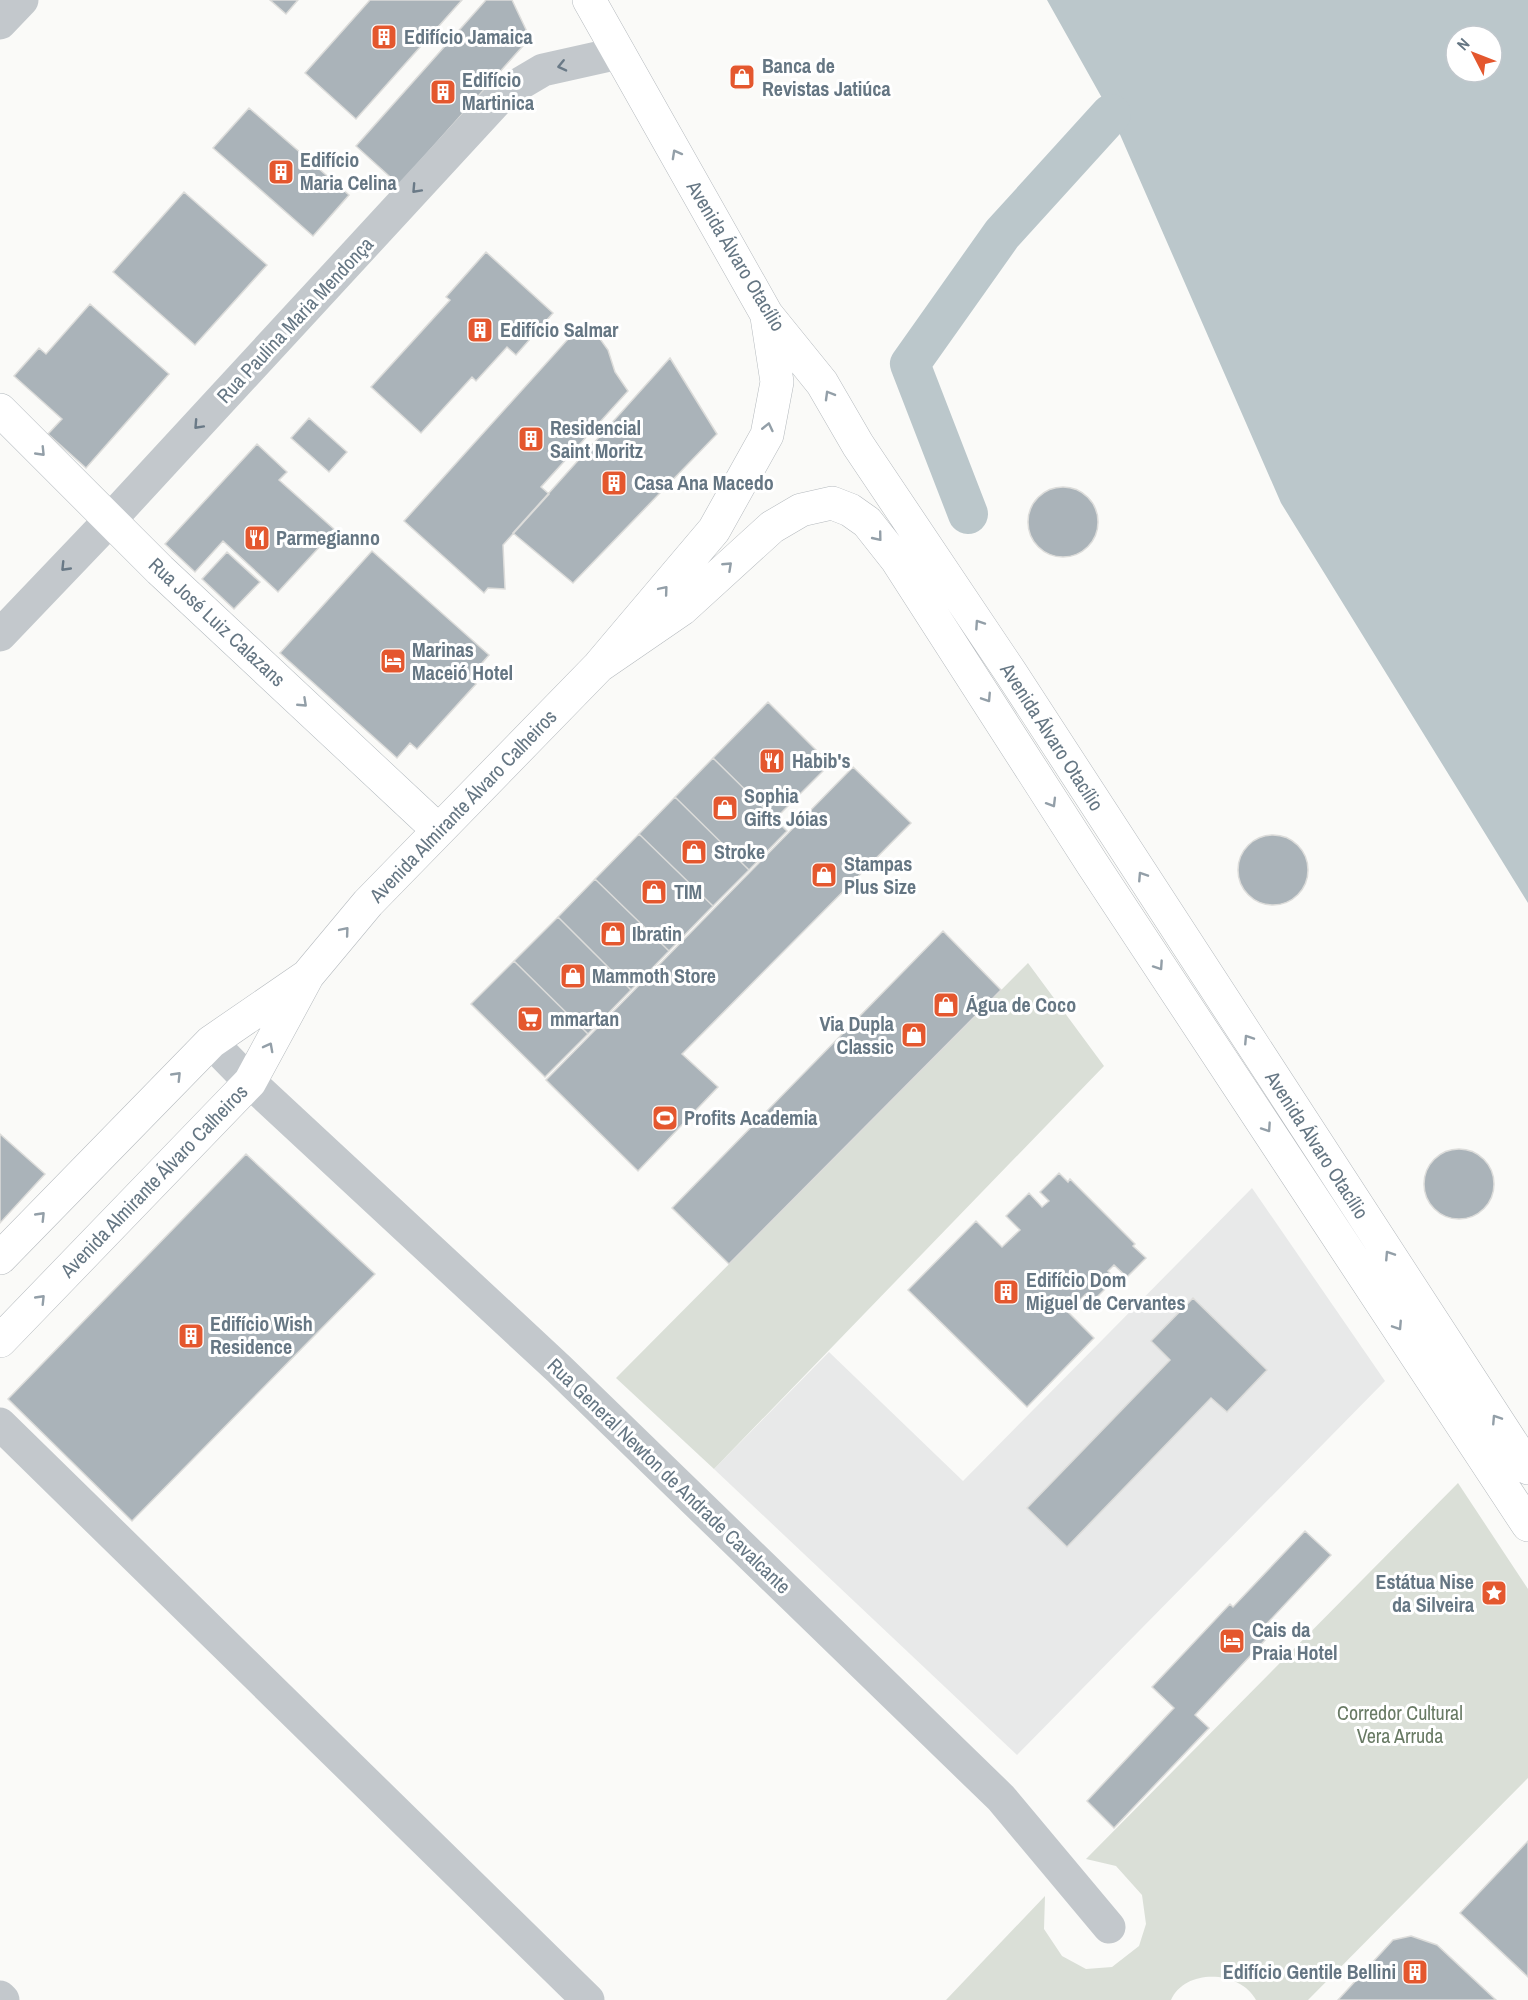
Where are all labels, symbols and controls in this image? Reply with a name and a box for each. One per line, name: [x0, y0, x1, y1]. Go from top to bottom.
building icon: Edifício Jamaica: [369, 22, 399, 52]
place label: Edifício Jamaica: [404, 23, 533, 50]
north arrow: [1444, 24, 1504, 84]
text: N: [1452, 33, 1474, 55]
place label: Banca de Revistas Jatiúca: [762, 52, 891, 102]
one-way arrow: [558, 58, 568, 71]
shop icon: Banca de Revistas Jatiúca: [727, 62, 757, 92]
place label: Edifício Martinica: [462, 66, 534, 116]
building icon: Edifício Martinica: [428, 77, 458, 107]
place label: Edifício Maria Celina: [300, 146, 397, 196]
one-way arrow: [672, 150, 683, 160]
building icon: Edifício Maria Celina: [266, 157, 296, 187]
street label: Avenida Álvaro Otacílio: [680, 175, 792, 336]
one-way arrow: [412, 182, 423, 193]
street label: Rua Paulina Maria Mendonça: [210, 231, 379, 409]
building icon: Edifício Salmar: [465, 315, 495, 345]
place label: Edifício Salmar: [500, 316, 619, 343]
one-way arrow: [824, 391, 836, 401]
place label: Residencial Saint Moritz: [550, 414, 643, 464]
one-way arrow: [194, 418, 205, 428]
one-way arrow: [761, 422, 774, 432]
building icon: Residencial Saint Moritz: [516, 424, 546, 454]
one-way arrow: [34, 445, 45, 455]
building icon: Casa Ana Macedo: [599, 468, 629, 498]
place label: Casa Ana Macedo: [634, 469, 774, 496]
restaurant icon: Parmegianno: [242, 523, 272, 553]
place label: Parmegianno: [276, 524, 380, 551]
one-way arrow: [871, 530, 882, 541]
street label: Rua José Luiz Calazans: [143, 551, 292, 692]
one-way arrow: [61, 560, 72, 571]
one-way arrow: [720, 563, 731, 574]
one-way arrow: [657, 586, 668, 597]
one-way arrow: [975, 620, 986, 631]
place label: Marinas Maceió Hotel: [412, 636, 513, 686]
hotel icon: Marinas Maceió Hotel: [378, 646, 408, 676]
street label: Avenida Álvaro Otacílio: [994, 657, 1110, 816]
one-way arrow: [980, 692, 991, 703]
one-way arrow: [296, 696, 306, 707]
street label: Avenida Almirante Álvaro Calheiros: [362, 703, 562, 909]
restaurant icon: Habib's: [757, 746, 787, 776]
place label: Habib's: [792, 747, 851, 774]
place label: Sophia Gifts Jóias: [744, 782, 828, 832]
shop icon: Sophia Gifts Jóias: [710, 793, 740, 823]
one-way arrow: [1045, 797, 1057, 807]
shop icon: Stroke: [679, 837, 709, 867]
place label: Stroke: [714, 838, 765, 865]
place label: Stampas Plus Size: [844, 850, 916, 900]
shop icon: Stampas Plus Size: [809, 860, 839, 890]
one-way arrow: [1137, 872, 1149, 882]
shop icon: TIM: [639, 877, 669, 907]
place label: TIM: [674, 878, 702, 905]
shop icon: Ibratin: [598, 919, 628, 949]
place label: Ibratin: [632, 920, 682, 947]
one-way arrow: [338, 927, 349, 938]
one-way arrow: [1152, 959, 1163, 970]
shop icon: Mammoth Store: [558, 961, 588, 991]
place label: Mammoth Store: [592, 962, 716, 989]
shop icon: Água de Coco: [931, 990, 961, 1020]
place label: Água de Coco: [966, 991, 1076, 1018]
supermarket icon: mmartan: [515, 1004, 545, 1034]
place label: mmartan: [550, 1005, 619, 1032]
place label: Via Dupla Classic: [820, 1010, 894, 1060]
shop icon: Via Dupla Classic: [899, 1020, 929, 1050]
one-way arrow: [1244, 1035, 1255, 1046]
one-way arrow: [262, 1042, 273, 1053]
street label: Avenida Álvaro Otacílio: [1259, 1065, 1375, 1224]
one-way arrow: [169, 1073, 180, 1084]
street label: Avenida Almirante Álvaro Calheiros: [53, 1078, 253, 1284]
sports icon: Profits Academia: [650, 1103, 680, 1133]
place label: Profits Academia: [684, 1104, 817, 1131]
one-way arrow: [1260, 1122, 1271, 1133]
one-way arrow: [33, 1213, 44, 1224]
one-way arrow: [1386, 1251, 1397, 1262]
place label: Edifício Dom Miguel de Cervantes: [1026, 1266, 1186, 1316]
building icon: Edifício Dom Miguel de Cervantes: [991, 1277, 1021, 1307]
one-way arrow: [33, 1295, 44, 1306]
place label: Edifício Wish Residence: [210, 1310, 313, 1360]
one-way arrow: [1390, 1320, 1402, 1330]
building icon: Edifício Wish Residence: [176, 1321, 206, 1351]
street label: Rua General Newton de Andrade Cavalcante: [542, 1352, 797, 1599]
one-way arrow: [1492, 1414, 1503, 1425]
place label: Estátua Nise da Silveira: [1376, 1568, 1474, 1618]
place icon: Estátua Nise da Silveira: [1479, 1578, 1509, 1608]
place label: Cais da Praia Hotel: [1252, 1616, 1338, 1666]
hotel icon: Cais da Praia Hotel: [1217, 1626, 1247, 1656]
park label: Corredor Cultural Vera Arruda: [1337, 1699, 1463, 1749]
building icon: Edifício Gentile Bellini: [1400, 1957, 1430, 1987]
place label: Edifício Gentile Bellini: [1223, 1958, 1396, 1985]

